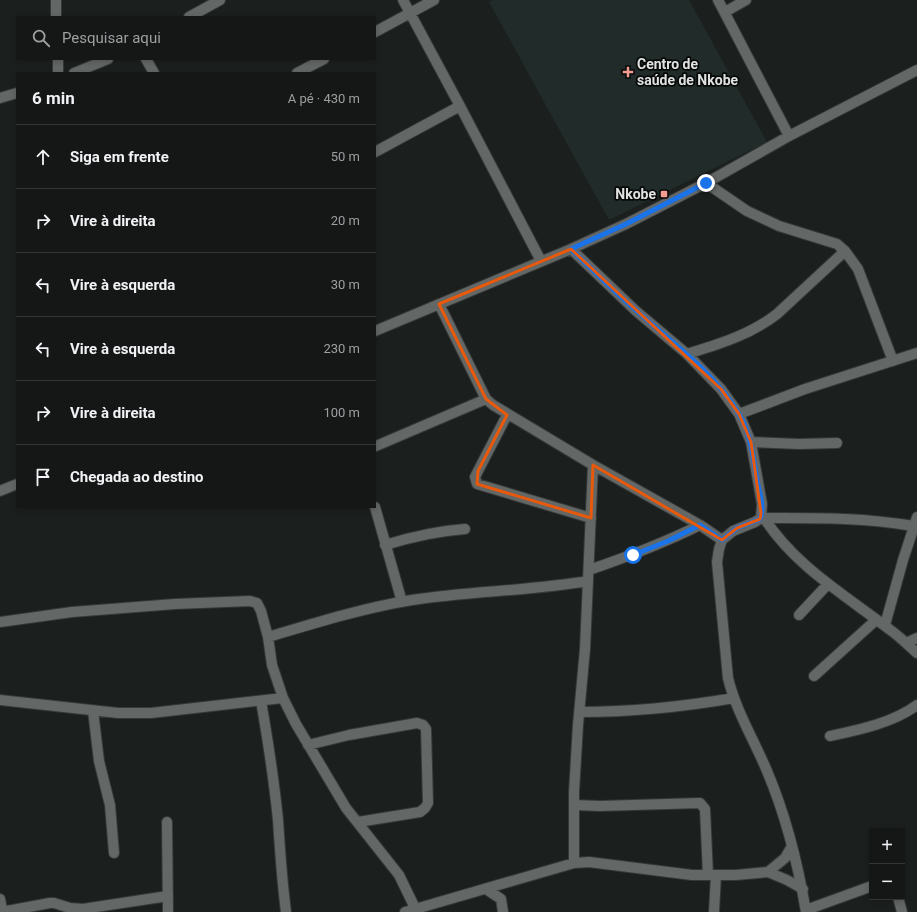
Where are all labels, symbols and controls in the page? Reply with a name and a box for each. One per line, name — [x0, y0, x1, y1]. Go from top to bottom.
search box — [16, 16, 376, 60]
icon: search — [30, 27, 52, 49]
text: Pesquisar aqui — [62, 29, 161, 47]
place label: Centro de saúde de Nkobe — [637, 56, 739, 88]
marker: Centro de saúde de Nkobe — [622, 66, 634, 78]
text: 6 min — [32, 88, 75, 108]
text: A pé · 430 m — [288, 91, 360, 106]
icon: ahead — [32, 146, 54, 168]
text: Siga em frente — [70, 148, 169, 166]
text: 50 m — [331, 149, 360, 164]
route end — [697, 174, 715, 192]
place label: Nkobe — [615, 186, 656, 202]
marker: Nkobe — [659, 189, 669, 199]
icon: right — [32, 210, 54, 232]
text: Vire à direita — [70, 212, 156, 230]
text: 20 m — [331, 213, 360, 228]
icon: left — [32, 274, 54, 296]
text: Vire à esquerda — [70, 276, 175, 294]
text: 30 m — [331, 277, 360, 292]
icon: left — [32, 338, 54, 360]
text: Vire à esquerda — [70, 340, 175, 358]
text: 230 m — [323, 341, 360, 356]
icon: right — [32, 402, 54, 424]
text: Vire à direita — [70, 404, 156, 422]
text: 100 m — [323, 405, 360, 420]
icon: arrive — [32, 466, 54, 488]
text: Chegada ao destino — [70, 468, 204, 486]
route start — [624, 546, 642, 564]
map controls — [869, 828, 905, 900]
button: + — [869, 828, 905, 864]
button: − — [869, 864, 905, 900]

